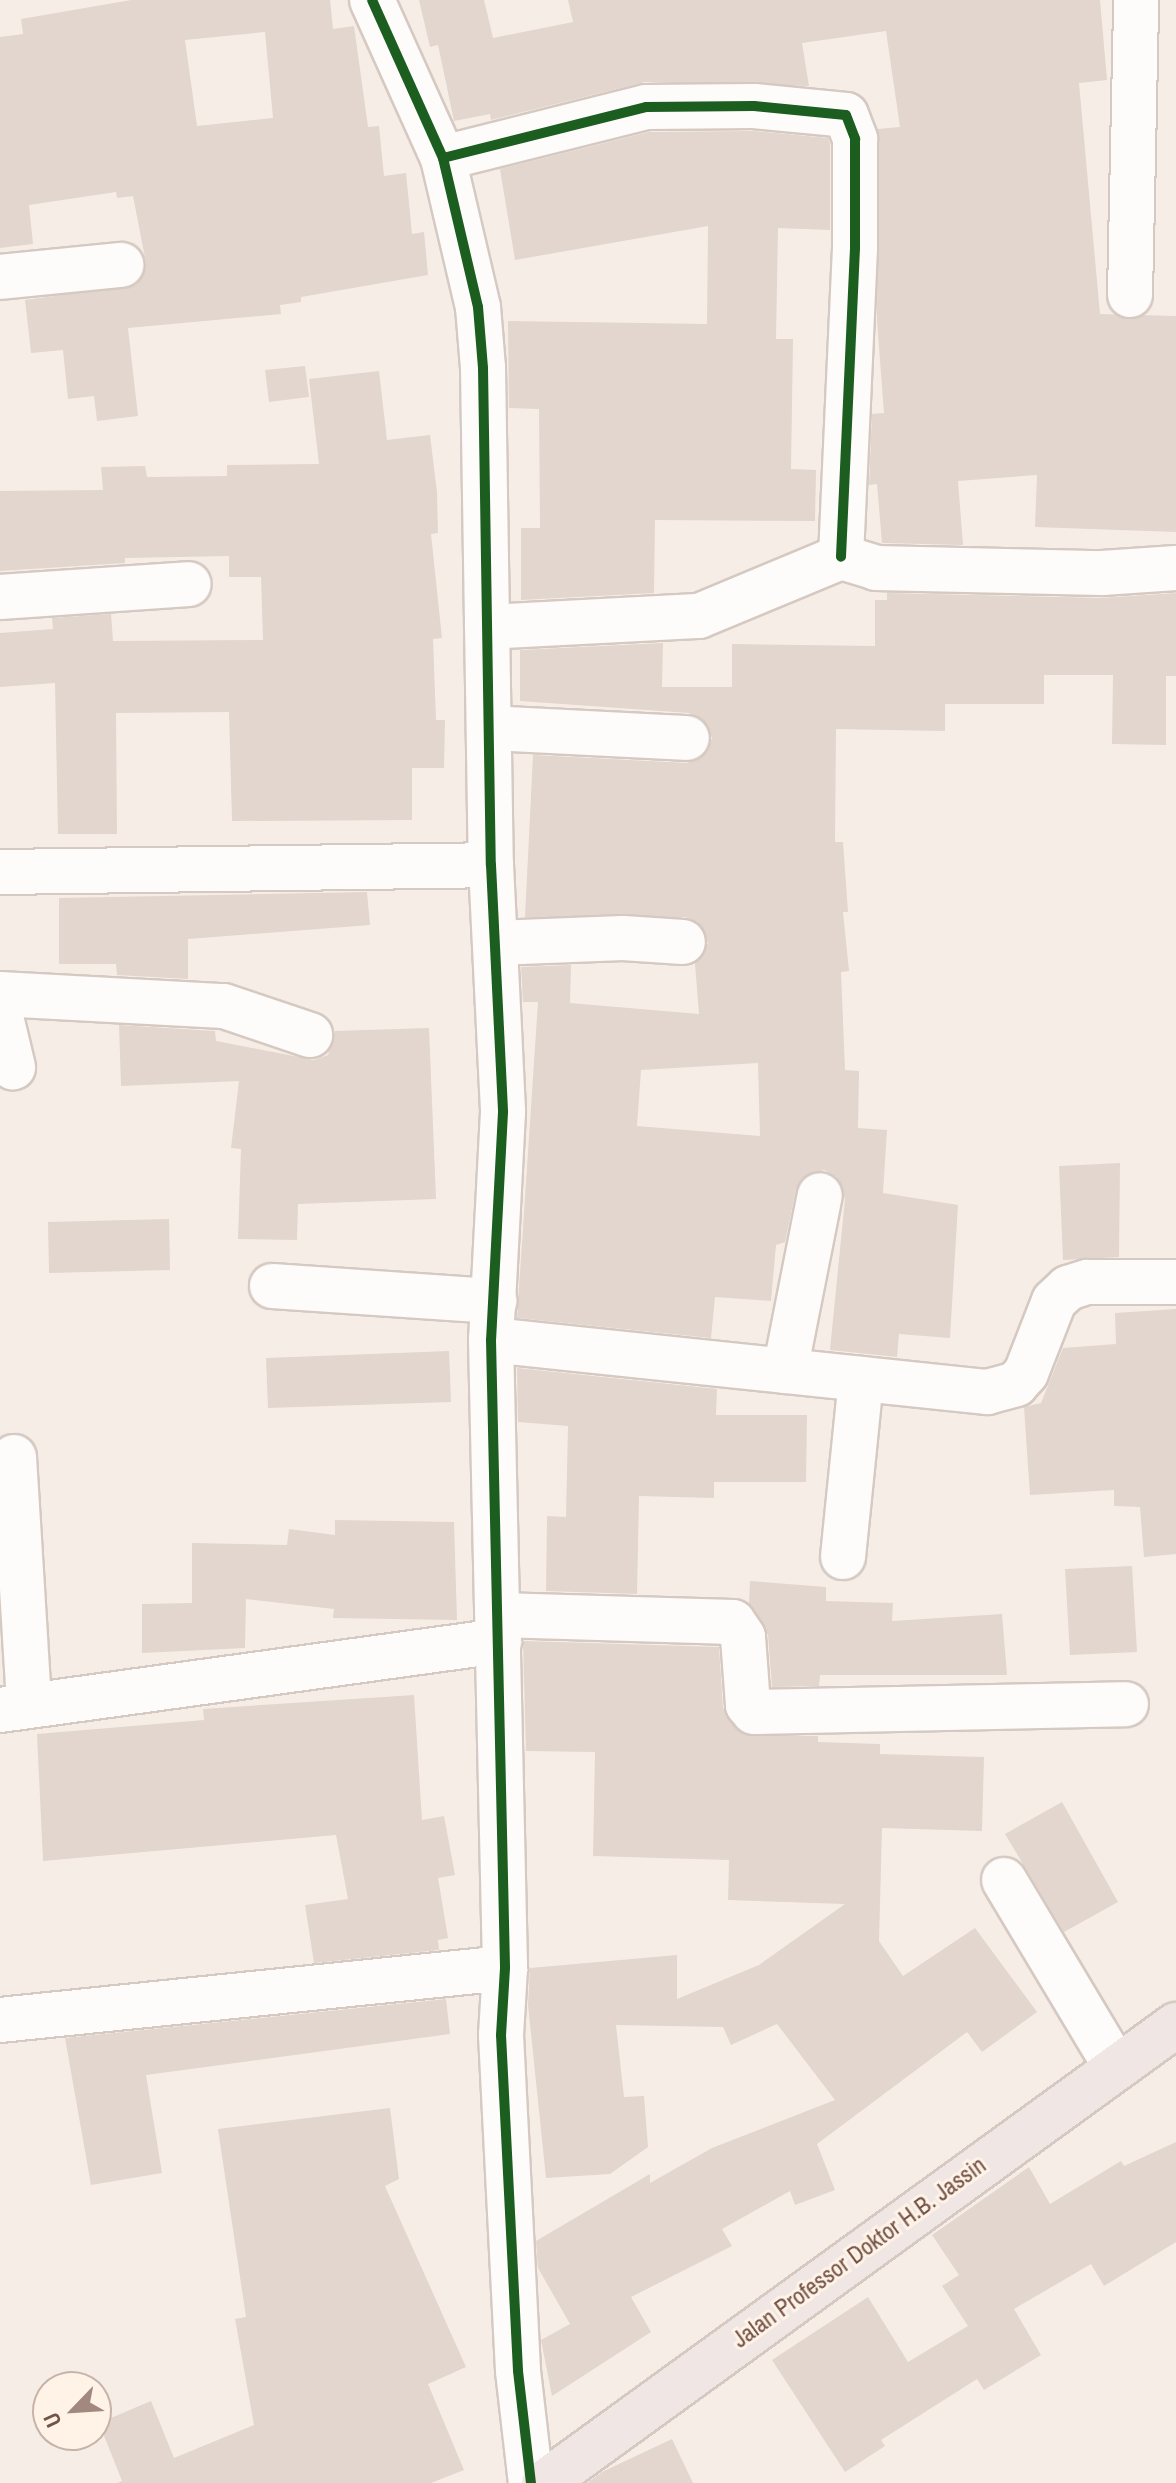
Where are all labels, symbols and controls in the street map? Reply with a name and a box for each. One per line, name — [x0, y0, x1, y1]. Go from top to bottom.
street label: Jalan Professor Doktor H.B. Jassin — [727, 2150, 991, 2354]
north arrow — [32, 2371, 112, 2451]
text: U — [36, 2408, 68, 2433]

